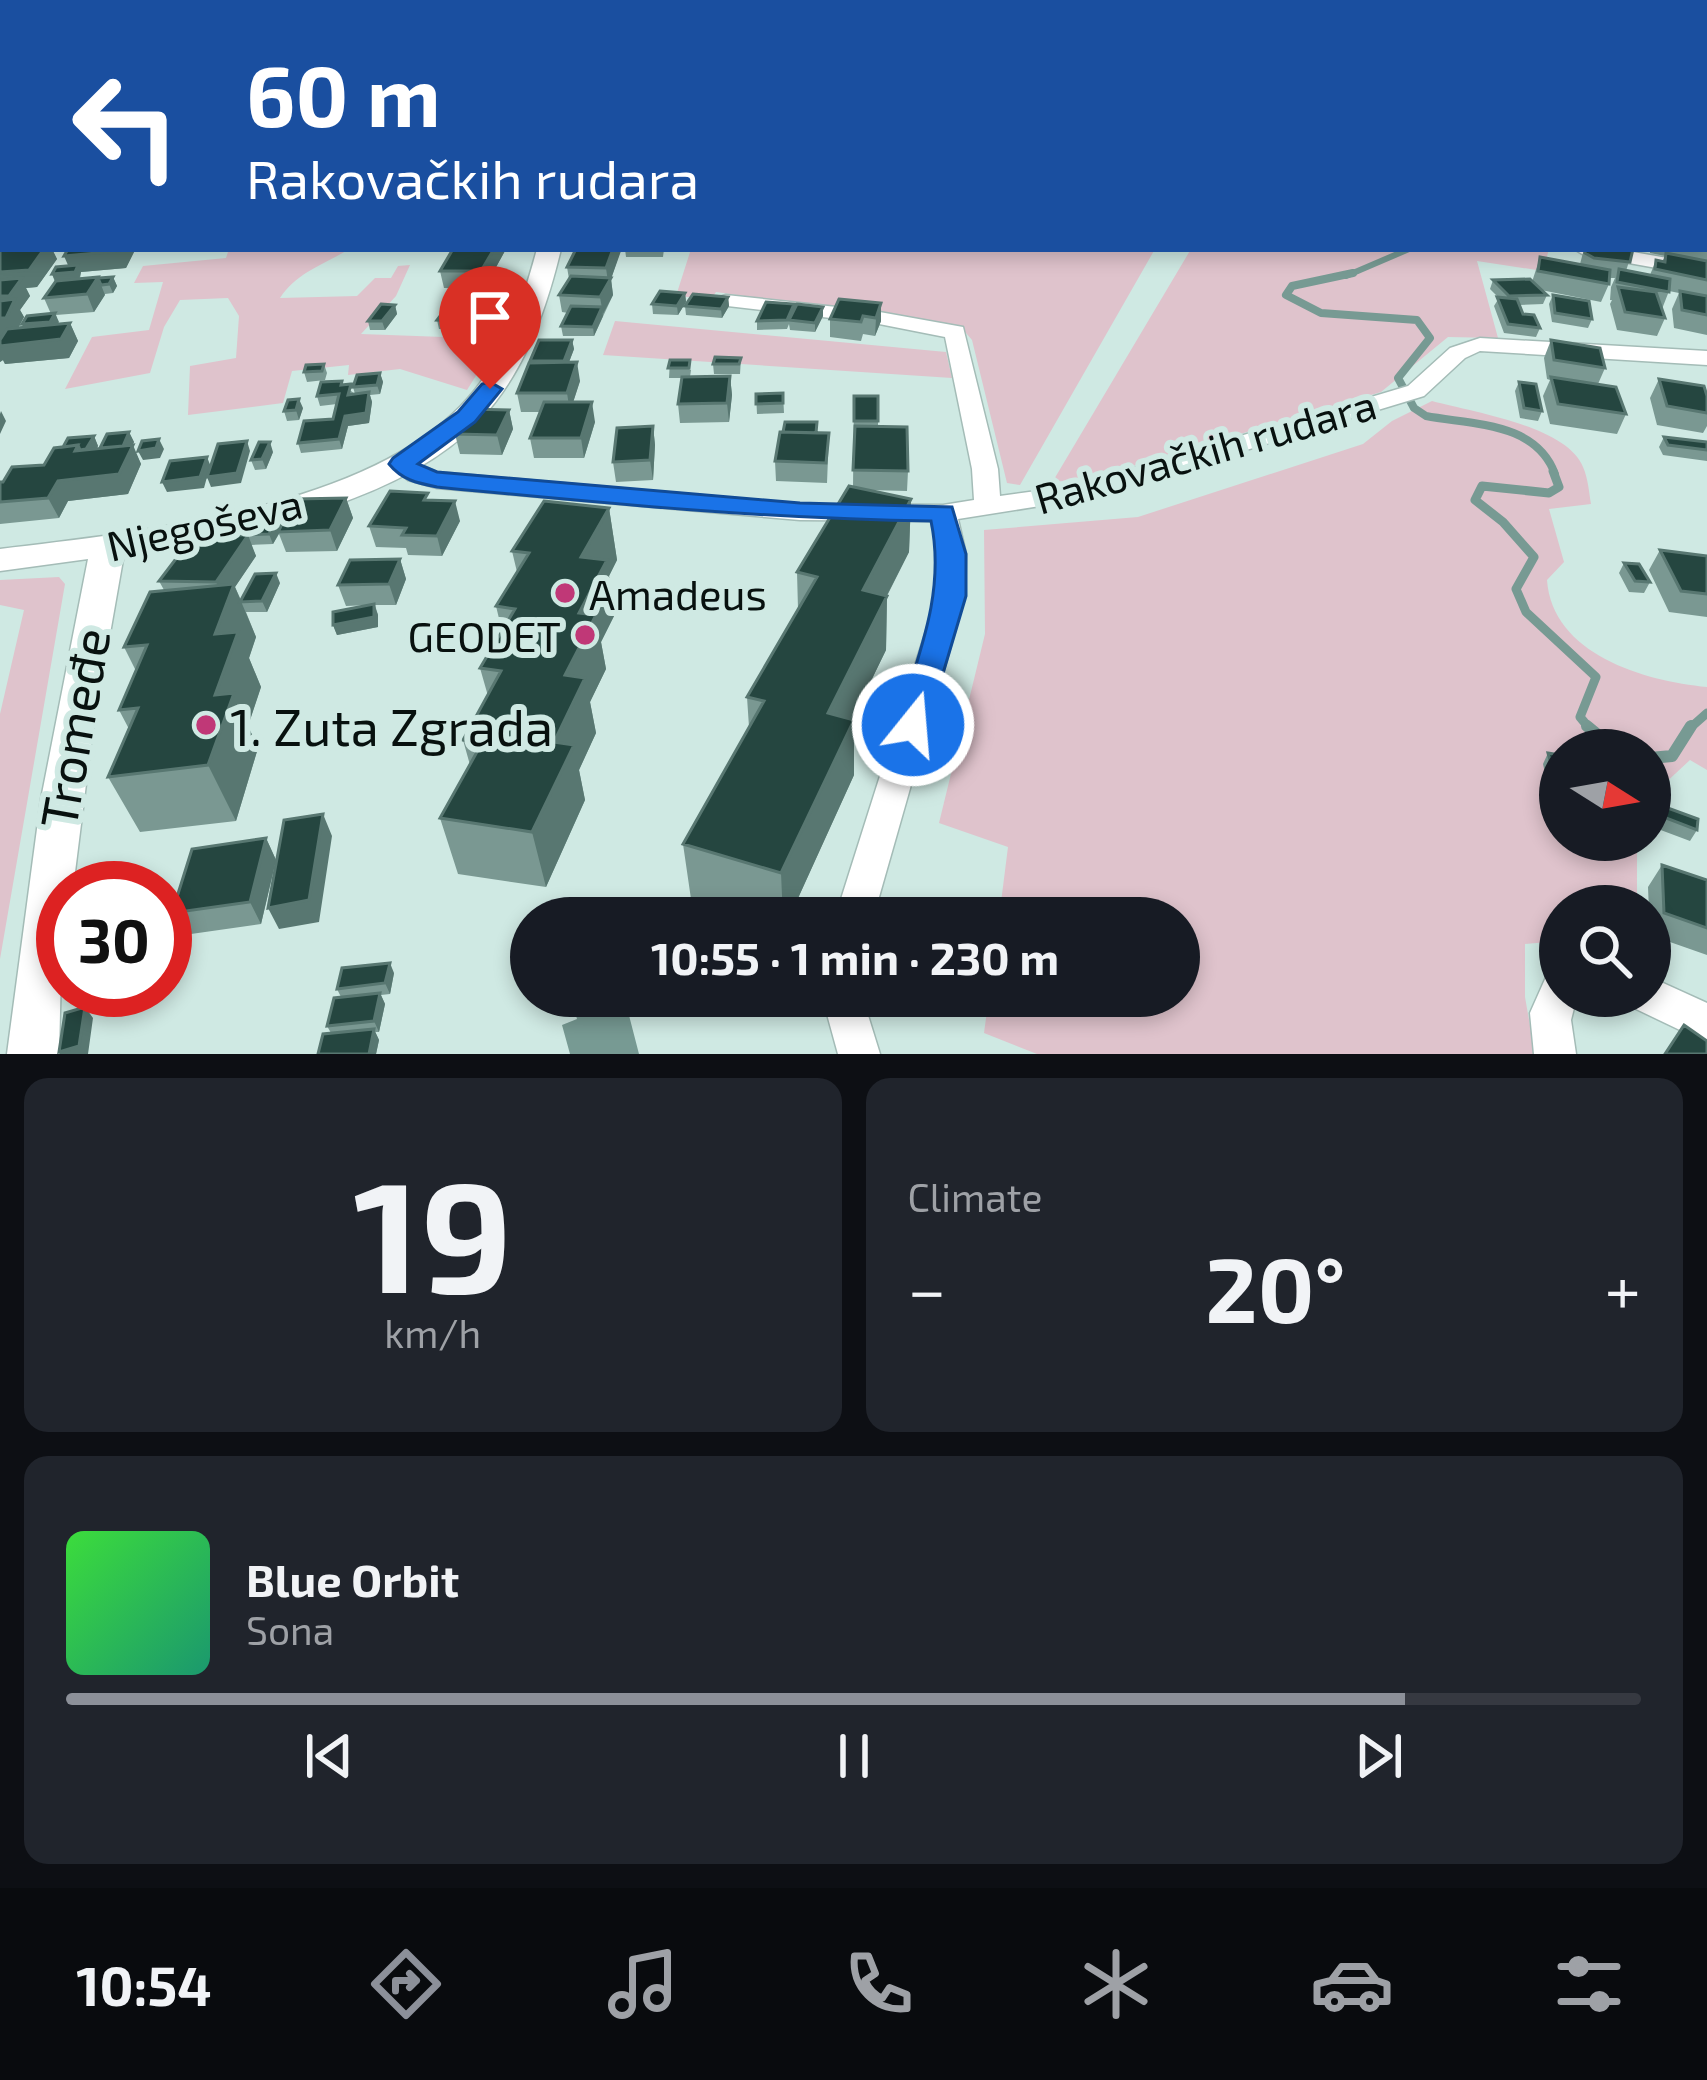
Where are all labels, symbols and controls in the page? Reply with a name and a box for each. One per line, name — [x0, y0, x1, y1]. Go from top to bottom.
text: 60 m — [246, 43, 441, 144]
icon: left — [48, 48, 204, 204]
text: Rakovačkih rudara — [246, 145, 699, 210]
pin — [439, 266, 541, 389]
icon: arrive — [457, 284, 523, 350]
street label: Rakovačkih rudara — [1029, 377, 1381, 523]
street label: Njegoševa — [102, 476, 307, 571]
place label: Amadeus — [589, 568, 767, 618]
marker: Amadeus — [552, 580, 578, 606]
place label: GEODET — [407, 610, 561, 660]
marker: GEODET — [572, 622, 598, 648]
street label: Tromeđe — [25, 623, 121, 833]
position arrow — [850, 662, 976, 788]
place label: 1. Zuta Zgrada — [230, 695, 553, 756]
marker: 1. Zuta Zgrada — [193, 712, 219, 738]
north arrow — [1539, 729, 1671, 861]
map controls — [1539, 729, 1671, 1017]
speed limit sign: 30 — [36, 861, 192, 1017]
button: search — [1539, 885, 1671, 1017]
text: 10:55 · 1 min · 230 m — [651, 930, 1059, 984]
text: 19 — [353, 1137, 512, 1324]
text: Climate — [908, 1173, 1042, 1220]
text: 20° — [1205, 1233, 1345, 1341]
text: − — [908, 1248, 946, 1327]
text: + — [1605, 1248, 1641, 1327]
text: km/h — [384, 1309, 481, 1356]
text: Blue Orbit — [246, 1552, 459, 1606]
text: Sona — [246, 1606, 334, 1653]
icon: previous — [296, 1723, 362, 1789]
icon: pause — [821, 1723, 887, 1789]
icon: next — [1346, 1723, 1412, 1789]
icon: directions — [364, 1942, 448, 2026]
icon: music — [601, 1942, 685, 2026]
icon: phone — [837, 1942, 921, 2026]
icon: climate — [1074, 1942, 1158, 2026]
icon: car — [1310, 1942, 1394, 2026]
icon: filters — [1547, 1942, 1631, 2026]
text: 10:54 — [76, 1952, 212, 2017]

